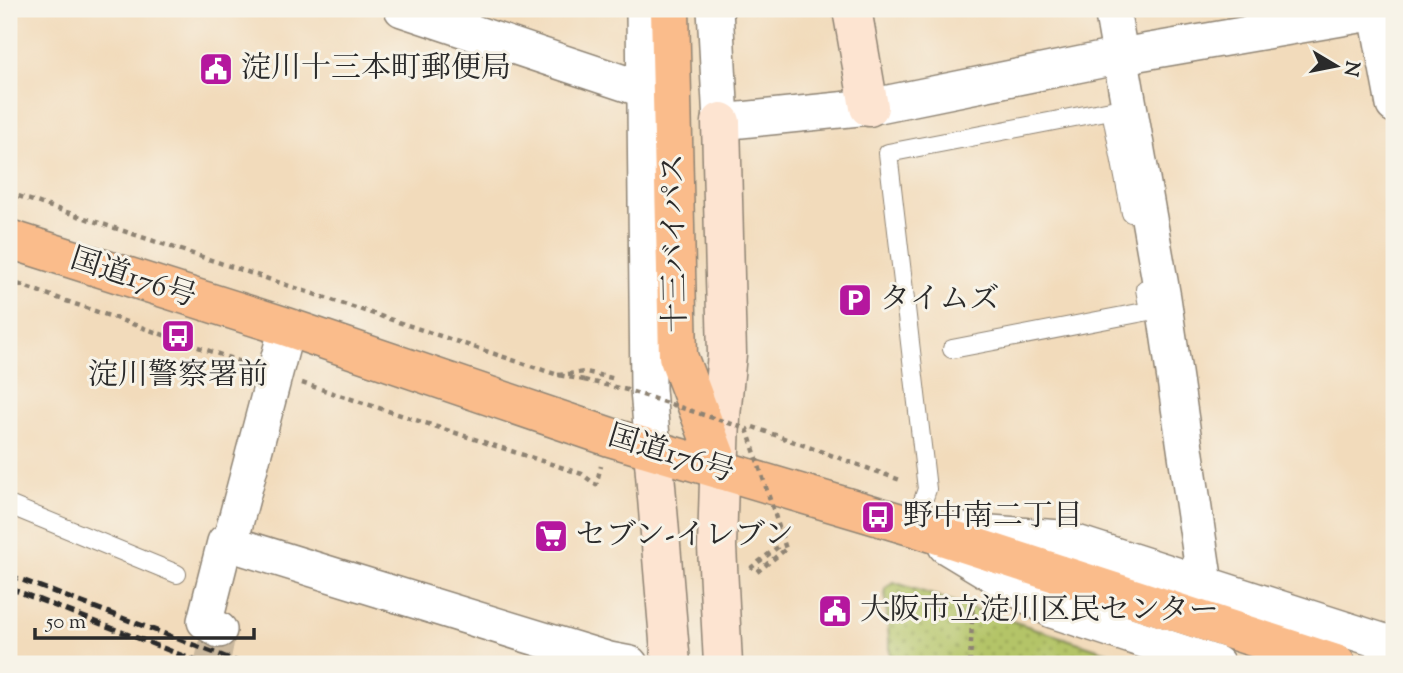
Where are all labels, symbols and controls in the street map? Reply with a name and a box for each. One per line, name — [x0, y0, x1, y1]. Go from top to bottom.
north arrow — [1302, 32, 1372, 102]
place label: 淀川十三本町郵便局 — [241, 48, 511, 91]
public building icon: 淀川十三本町郵便局 — [197, 50, 235, 88]
text: N — [1336, 59, 1365, 78]
street label: 十三バイパス — [653, 153, 699, 333]
street label: 国道176号 — [64, 238, 202, 320]
place label: タイムズ — [880, 279, 999, 322]
parking icon: タイムズ — [836, 281, 874, 319]
bus stop icon: 淀川警察署前 — [159, 317, 197, 355]
place label: 淀川警察署前 — [88, 355, 268, 398]
street label: 国道176号 — [602, 415, 740, 495]
place label: 野中南二丁目 — [903, 496, 1083, 539]
bus stop icon: 野中南二丁目 — [859, 498, 897, 536]
place label: セブン-イレブン — [576, 515, 794, 558]
supermarket icon: セブン-イレブン — [532, 517, 570, 555]
place label: 大阪市立淀川区民センター — [860, 590, 1219, 633]
public building icon: 大阪市立淀川区民センター — [816, 592, 854, 630]
scale bar — [35, 596, 254, 640]
text: 50 m — [45, 608, 86, 638]

